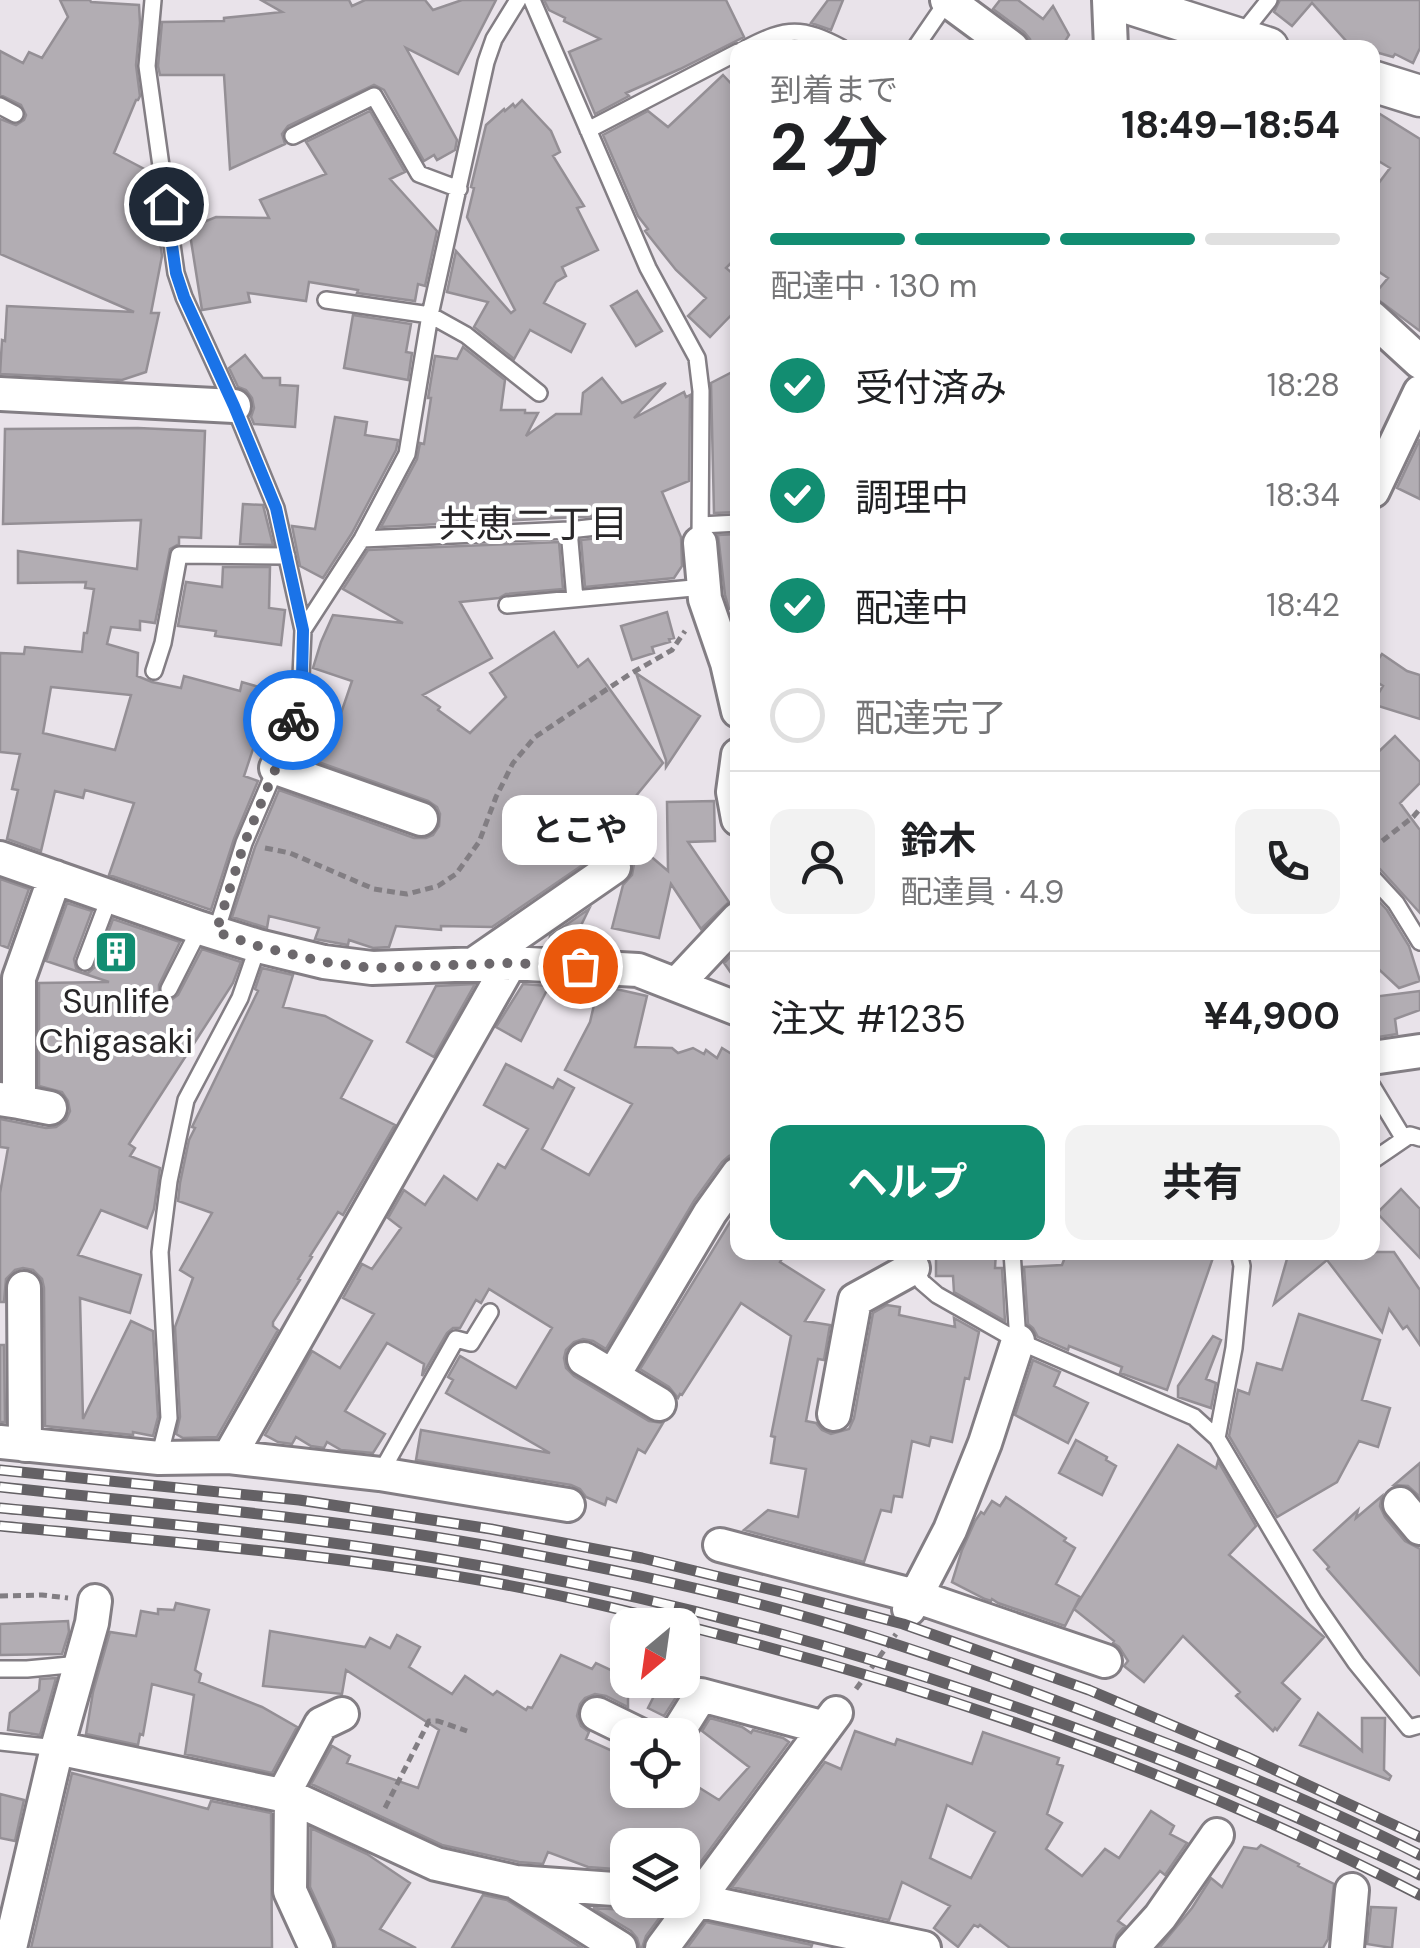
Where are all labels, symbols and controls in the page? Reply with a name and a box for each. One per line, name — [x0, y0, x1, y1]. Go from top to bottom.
text: 到着まで — [770, 69, 898, 111]
text: 18:49–18:54 — [1121, 100, 1340, 150]
text: 2 分 — [770, 106, 888, 190]
pin — [124, 162, 209, 247]
icon: home — [139, 177, 194, 232]
text: 配達中 · 130 m — [770, 265, 977, 307]
icon: check — [770, 358, 825, 413]
text: 受付済み — [855, 363, 1007, 413]
text: 18:28 — [1267, 364, 1340, 406]
icon: check — [770, 468, 825, 523]
text: 調理中 — [855, 473, 969, 523]
text: 18:34 — [1266, 474, 1340, 516]
district label: 共恵二丁目 — [438, 499, 628, 549]
icon: check — [770, 578, 825, 633]
text: 配達中 — [855, 583, 969, 633]
text: 18:42 — [1266, 584, 1340, 626]
courier — [243, 670, 343, 770]
icon: bike — [266, 693, 321, 748]
text: 配達完了 — [855, 693, 1007, 743]
callout: とこや — [502, 796, 658, 866]
text: とこや — [531, 809, 628, 851]
button: person — [770, 809, 875, 914]
button: phone — [1235, 809, 1340, 914]
text: 鈴木 — [900, 816, 976, 866]
text: 配達員 · 4.9 — [900, 871, 1064, 913]
pin — [538, 924, 623, 1009]
building icon: Sunlife Chigasaki — [93, 929, 139, 975]
icon: bag — [553, 939, 608, 994]
place label: Sunlife Chigasaki — [39, 978, 193, 1064]
text: ¥4,900 — [1204, 991, 1340, 1041]
text: 注文 #1235 — [770, 994, 966, 1044]
button: ヘルプ — [770, 1125, 1045, 1240]
button: 共有 — [1065, 1125, 1340, 1240]
north arrow — [610, 1608, 700, 1698]
map controls — [610, 1608, 700, 1918]
button: locate — [610, 1718, 700, 1808]
button: layers — [610, 1828, 700, 1918]

